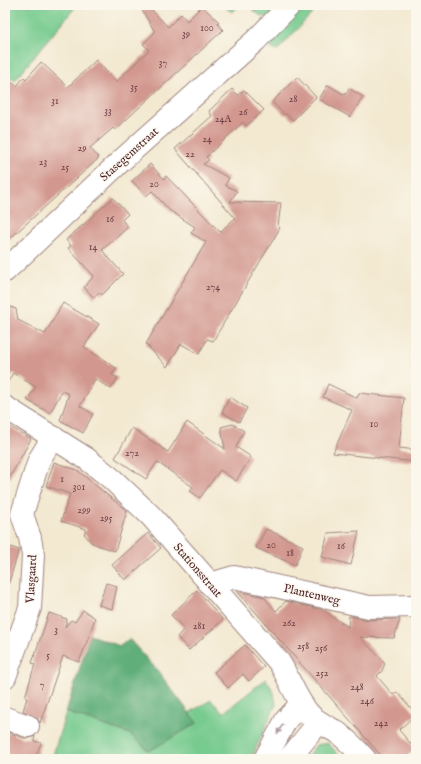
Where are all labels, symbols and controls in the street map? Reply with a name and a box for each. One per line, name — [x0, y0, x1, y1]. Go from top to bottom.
house number: 100 — [200, 22, 214, 35]
house number: 39 — [182, 28, 190, 41]
house number: 37 — [159, 57, 168, 70]
house number: 35 — [130, 81, 138, 94]
house number: 28 — [289, 93, 297, 106]
house number: 31 — [51, 95, 59, 108]
house number: 33 — [104, 105, 112, 118]
house number: 26 — [239, 106, 248, 119]
house number: 24A — [215, 113, 231, 126]
street label: Stasegemstraat — [97, 124, 162, 185]
house number: 24 — [202, 133, 212, 146]
house number: 29 — [77, 142, 87, 155]
house number: 22 — [185, 148, 195, 161]
house number: 23 — [39, 156, 47, 169]
house number: 25 — [61, 161, 70, 174]
house number: 20 — [149, 178, 159, 191]
house number: 16 — [106, 213, 115, 226]
house number: 14 — [89, 241, 97, 254]
house number: 274 — [206, 281, 220, 294]
house number: 10 — [370, 418, 378, 431]
house number: 272 — [125, 447, 139, 460]
house number: 1 — [60, 473, 64, 486]
house number: 301 — [73, 481, 85, 494]
house number: 299 — [77, 504, 91, 517]
house number: 295 — [100, 512, 113, 525]
house number: 20 — [266, 539, 276, 552]
street label: Stationsstraat — [170, 540, 225, 601]
house number: 16 — [337, 540, 346, 553]
house number: 18 — [286, 547, 294, 560]
street label: Vlasgaard — [23, 554, 40, 605]
street label: Plantenweg — [282, 581, 342, 608]
house number: 262 — [282, 617, 296, 630]
house number: 281 — [193, 620, 205, 633]
house number: 3 — [54, 624, 58, 637]
house number: 258 — [297, 640, 309, 653]
house number: 256 — [315, 642, 328, 655]
house number: 5 — [46, 649, 50, 662]
house number: 252 — [316, 667, 329, 680]
house number: 7 — [40, 679, 45, 692]
house number: 248 — [350, 681, 364, 694]
house number: 246 — [360, 695, 375, 708]
house number: 242 — [374, 717, 388, 730]
one-way arrow — [277, 724, 284, 735]

